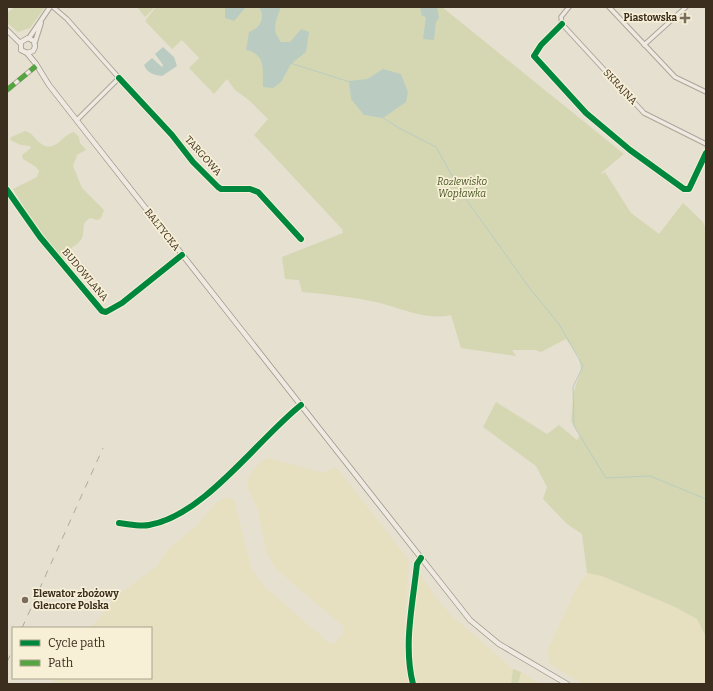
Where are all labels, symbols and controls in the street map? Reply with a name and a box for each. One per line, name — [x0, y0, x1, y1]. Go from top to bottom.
place label: Piastowska — [623, 12, 677, 24]
marker: Piastowska — [680, 13, 690, 23]
street label: SKRAJNA — [601, 67, 640, 108]
street label: TARGOWA — [182, 134, 224, 179]
park label: Rozlewisko Wopławka — [437, 176, 487, 200]
street label: BAŁTYCKA — [142, 207, 183, 254]
street label: BUDOWLANA — [60, 246, 111, 304]
place label: Elewator zbożowy Glencore Polska — [33, 588, 119, 612]
marker: Elewator zbożowy Glencore Polska — [20, 595, 30, 605]
legend — [12, 627, 152, 679]
text: Cycle path — [48, 636, 106, 650]
text: Path — [48, 656, 74, 670]

